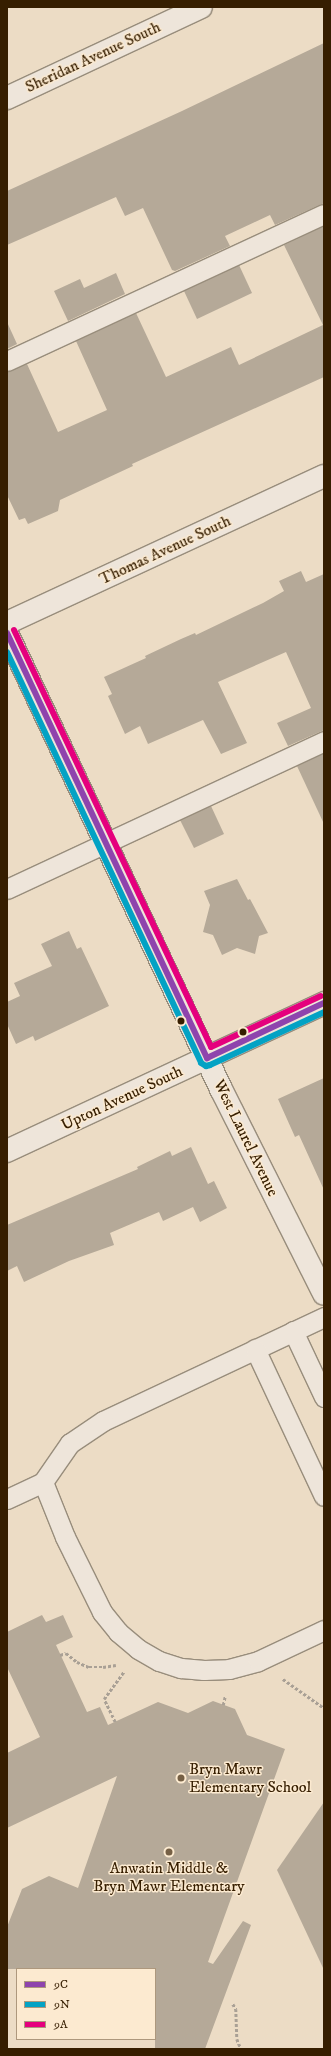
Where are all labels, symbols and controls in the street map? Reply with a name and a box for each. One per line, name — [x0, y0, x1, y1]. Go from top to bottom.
street label: Sheridan Avenue South — [22, 17, 164, 97]
street label: Thomas Avenue South — [96, 511, 234, 589]
unlabelled marker — [176, 1016, 186, 1026]
unlabelled marker — [238, 1027, 248, 1037]
street label: Upton Avenue South — [58, 1061, 186, 1135]
street label: West Laurel Avenue — [209, 1077, 283, 1199]
place label: Bryn Mawr Elementary School — [189, 1759, 311, 1797]
marker: Bryn Mawr Elementary School — [176, 1773, 186, 1783]
marker: Anwatin Middle & Bryn Mawr Elementary — [164, 1847, 174, 1857]
place label: Anwatin Middle & Bryn Mawr Elementary — [93, 1858, 245, 1896]
legend — [16, 1968, 156, 2040]
text: 9C — [54, 1977, 68, 1992]
text: 9N — [54, 1997, 70, 2012]
text: 9A — [54, 2017, 68, 2032]

